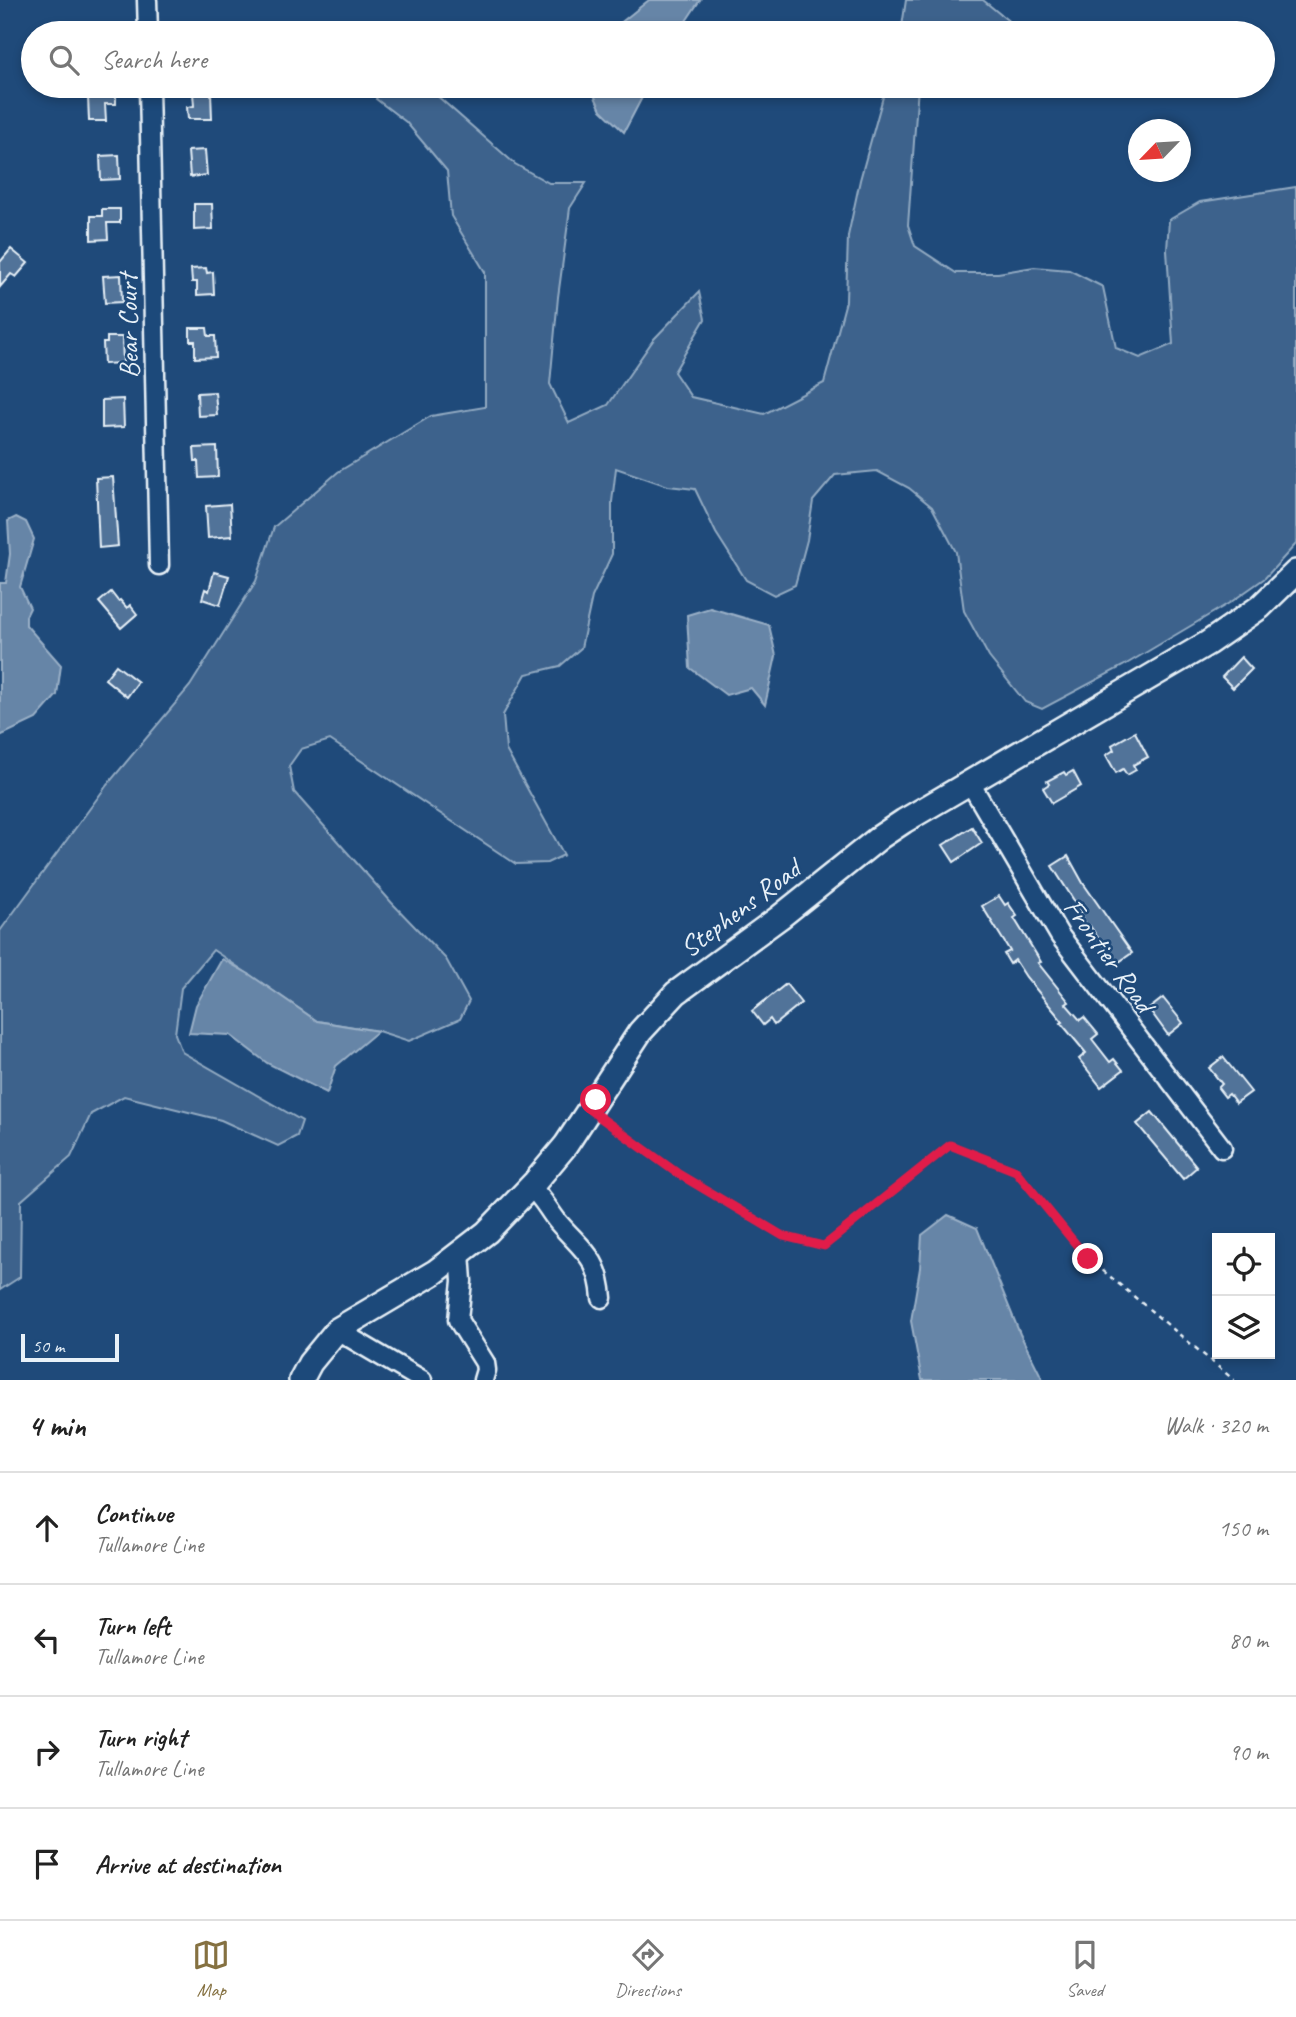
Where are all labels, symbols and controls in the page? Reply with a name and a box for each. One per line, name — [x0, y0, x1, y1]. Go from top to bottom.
search box — [21, 21, 1275, 98]
icon: search — [45, 41, 83, 79]
text: Search here — [101, 43, 207, 76]
north arrow — [1128, 119, 1191, 182]
street label: Bear Court — [110, 270, 146, 379]
street label: Stephens Road — [673, 849, 810, 965]
street label: Frontier Road — [1056, 891, 1164, 1022]
route start — [580, 1084, 611, 1115]
map controls — [1212, 1233, 1275, 1359]
button: locate — [1212, 1233, 1275, 1296]
route end — [1072, 1243, 1103, 1274]
button: layers — [1212, 1296, 1275, 1359]
scale bar — [21, 1331, 119, 1363]
text: 50 m — [32, 1334, 64, 1358]
text: 4 min — [28, 1407, 85, 1445]
text: Walk · 320 m — [1164, 1411, 1268, 1440]
text: Continue — [95, 1497, 173, 1530]
icon: ahead — [28, 1509, 66, 1547]
text: 150 m — [1219, 1514, 1268, 1543]
text: Tullamore Line — [95, 1530, 203, 1559]
text: Turn left — [95, 1609, 170, 1642]
icon: left — [28, 1621, 66, 1659]
text: 80 m — [1229, 1626, 1268, 1655]
text: Tullamore Line — [95, 1642, 203, 1671]
text: Turn right — [95, 1721, 186, 1754]
icon: right — [28, 1733, 66, 1771]
text: 90 m — [1229, 1738, 1268, 1767]
text: Tullamore Line — [95, 1754, 203, 1783]
icon: arrive — [28, 1845, 66, 1883]
text: Arrive at destination — [95, 1848, 281, 1881]
tab: Map — [192, 1936, 230, 2002]
tab: Directions — [615, 1936, 681, 2002]
tab: Saved — [1066, 1936, 1104, 2002]

